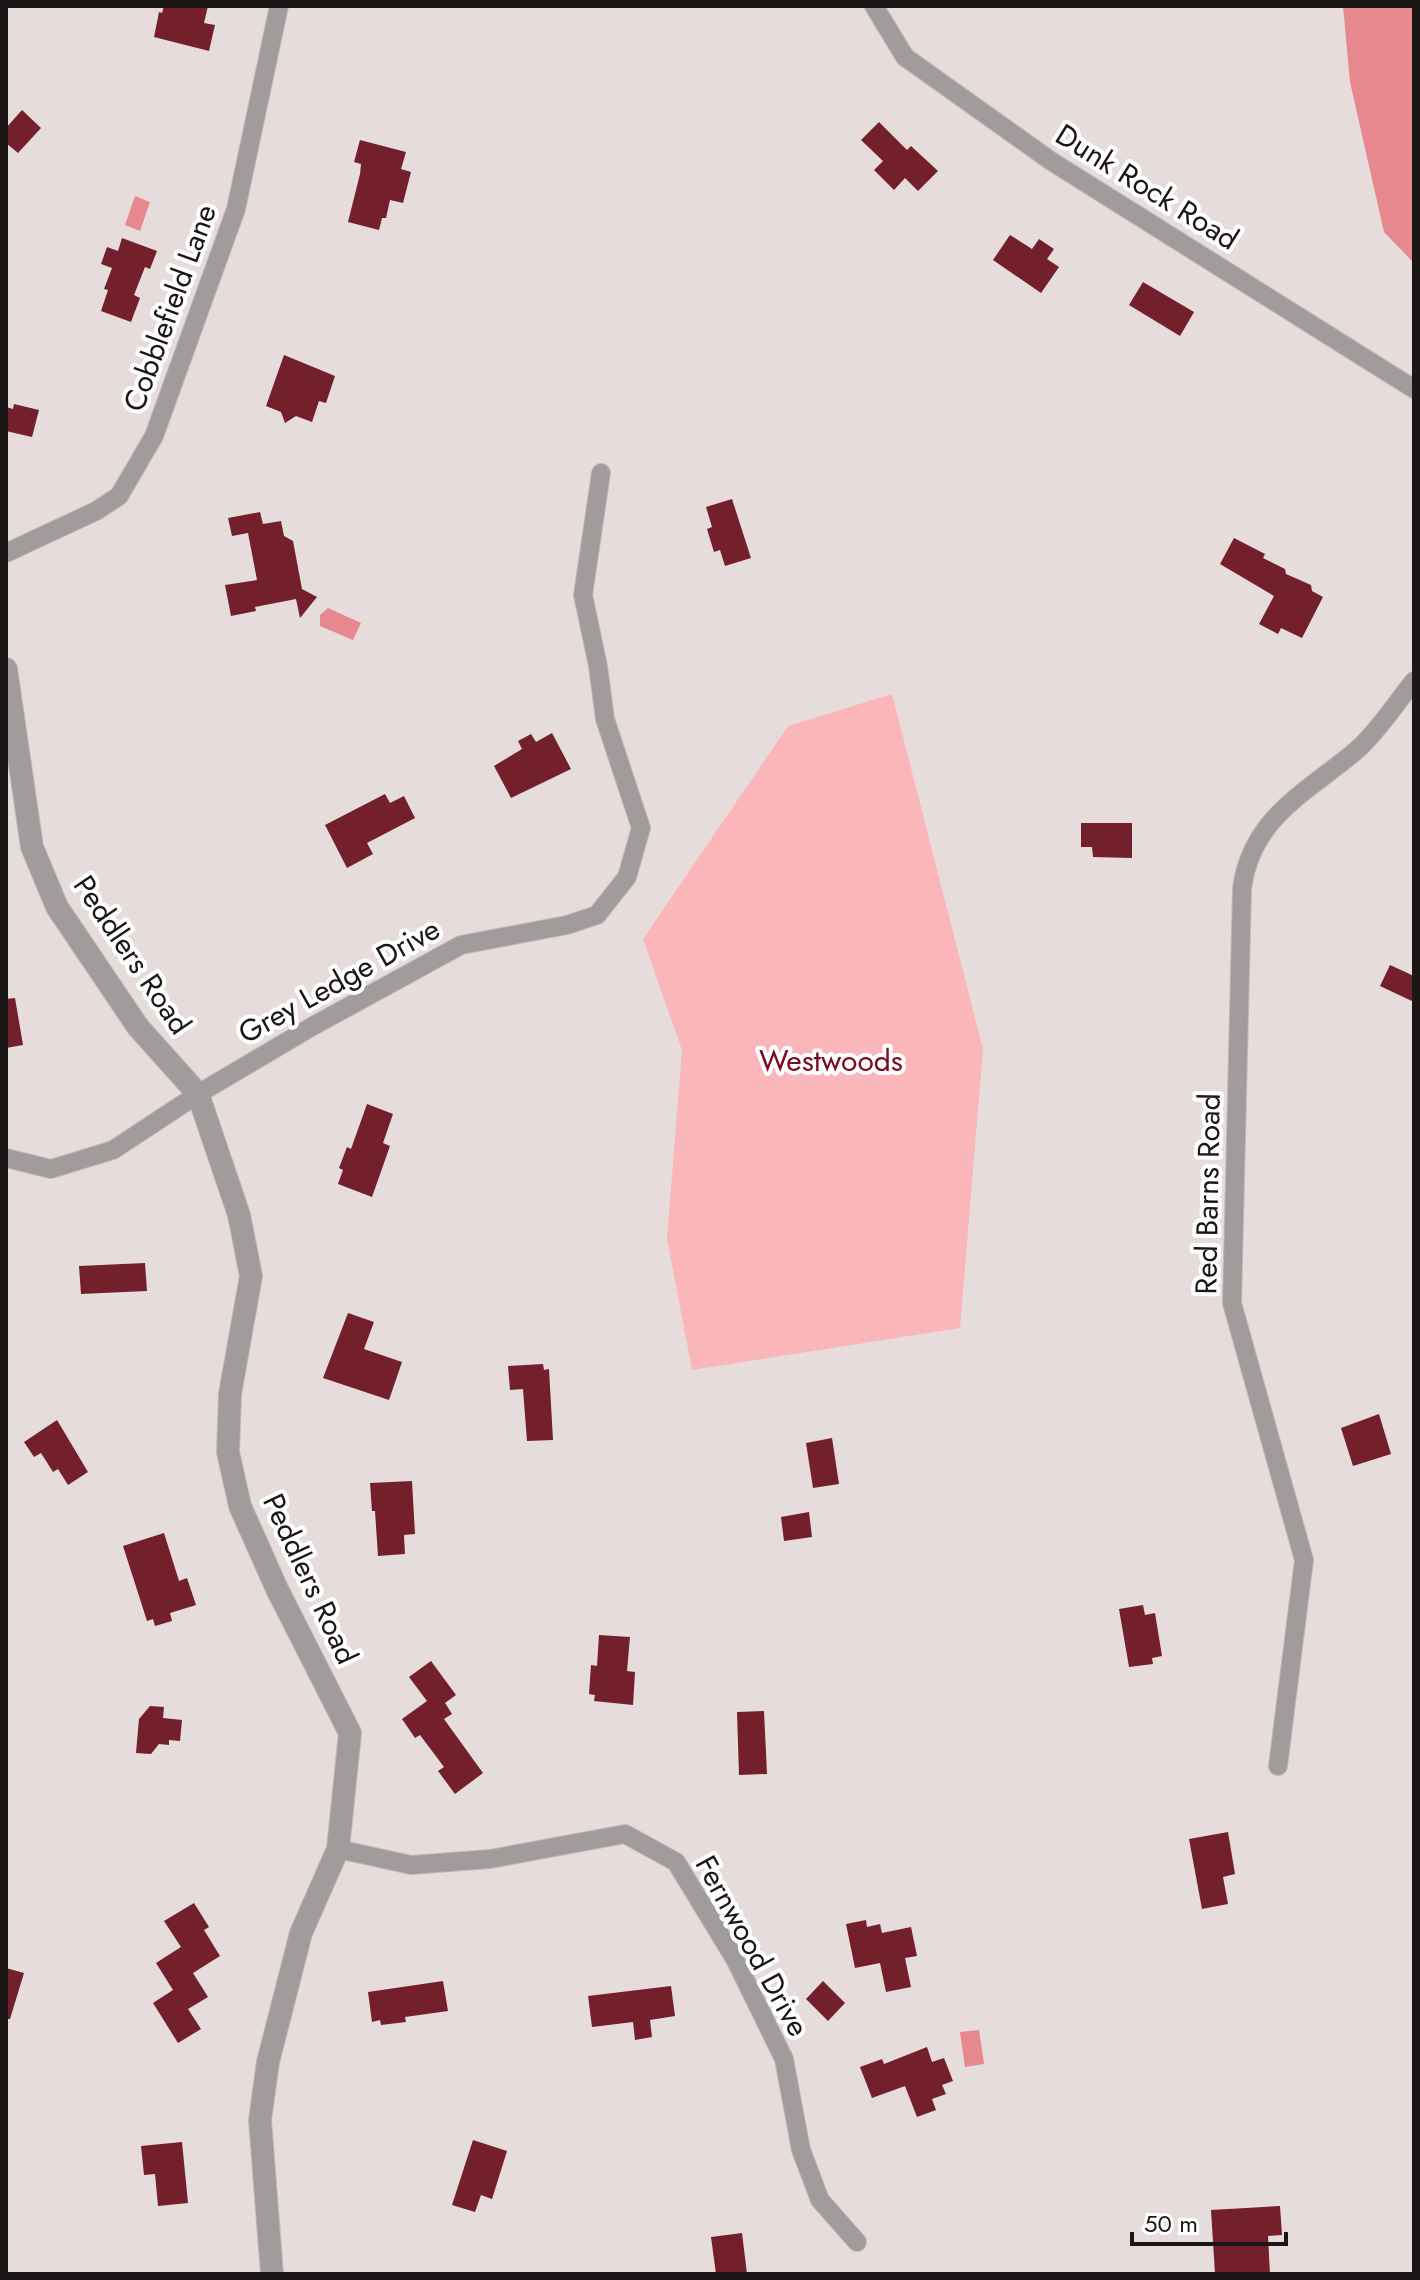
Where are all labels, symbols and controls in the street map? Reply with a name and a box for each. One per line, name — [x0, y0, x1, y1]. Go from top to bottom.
street label: Dunk Rock Road — [1047, 113, 1247, 260]
street label: Cobblefield Lane — [112, 198, 227, 417]
street label: Peddlers Road — [63, 867, 202, 1043]
street label: Grey Ledge Drive — [230, 907, 447, 1054]
park label: Westwoods — [759, 1039, 903, 1082]
street label: Red Barns Road — [1184, 1093, 1231, 1295]
street label: Peddlers Road — [252, 1486, 369, 1671]
street label: Fernwood Drive — [685, 1847, 820, 2044]
scale bar — [1132, 2196, 1286, 2246]
text: 50 m — [1144, 2206, 1198, 2241]

